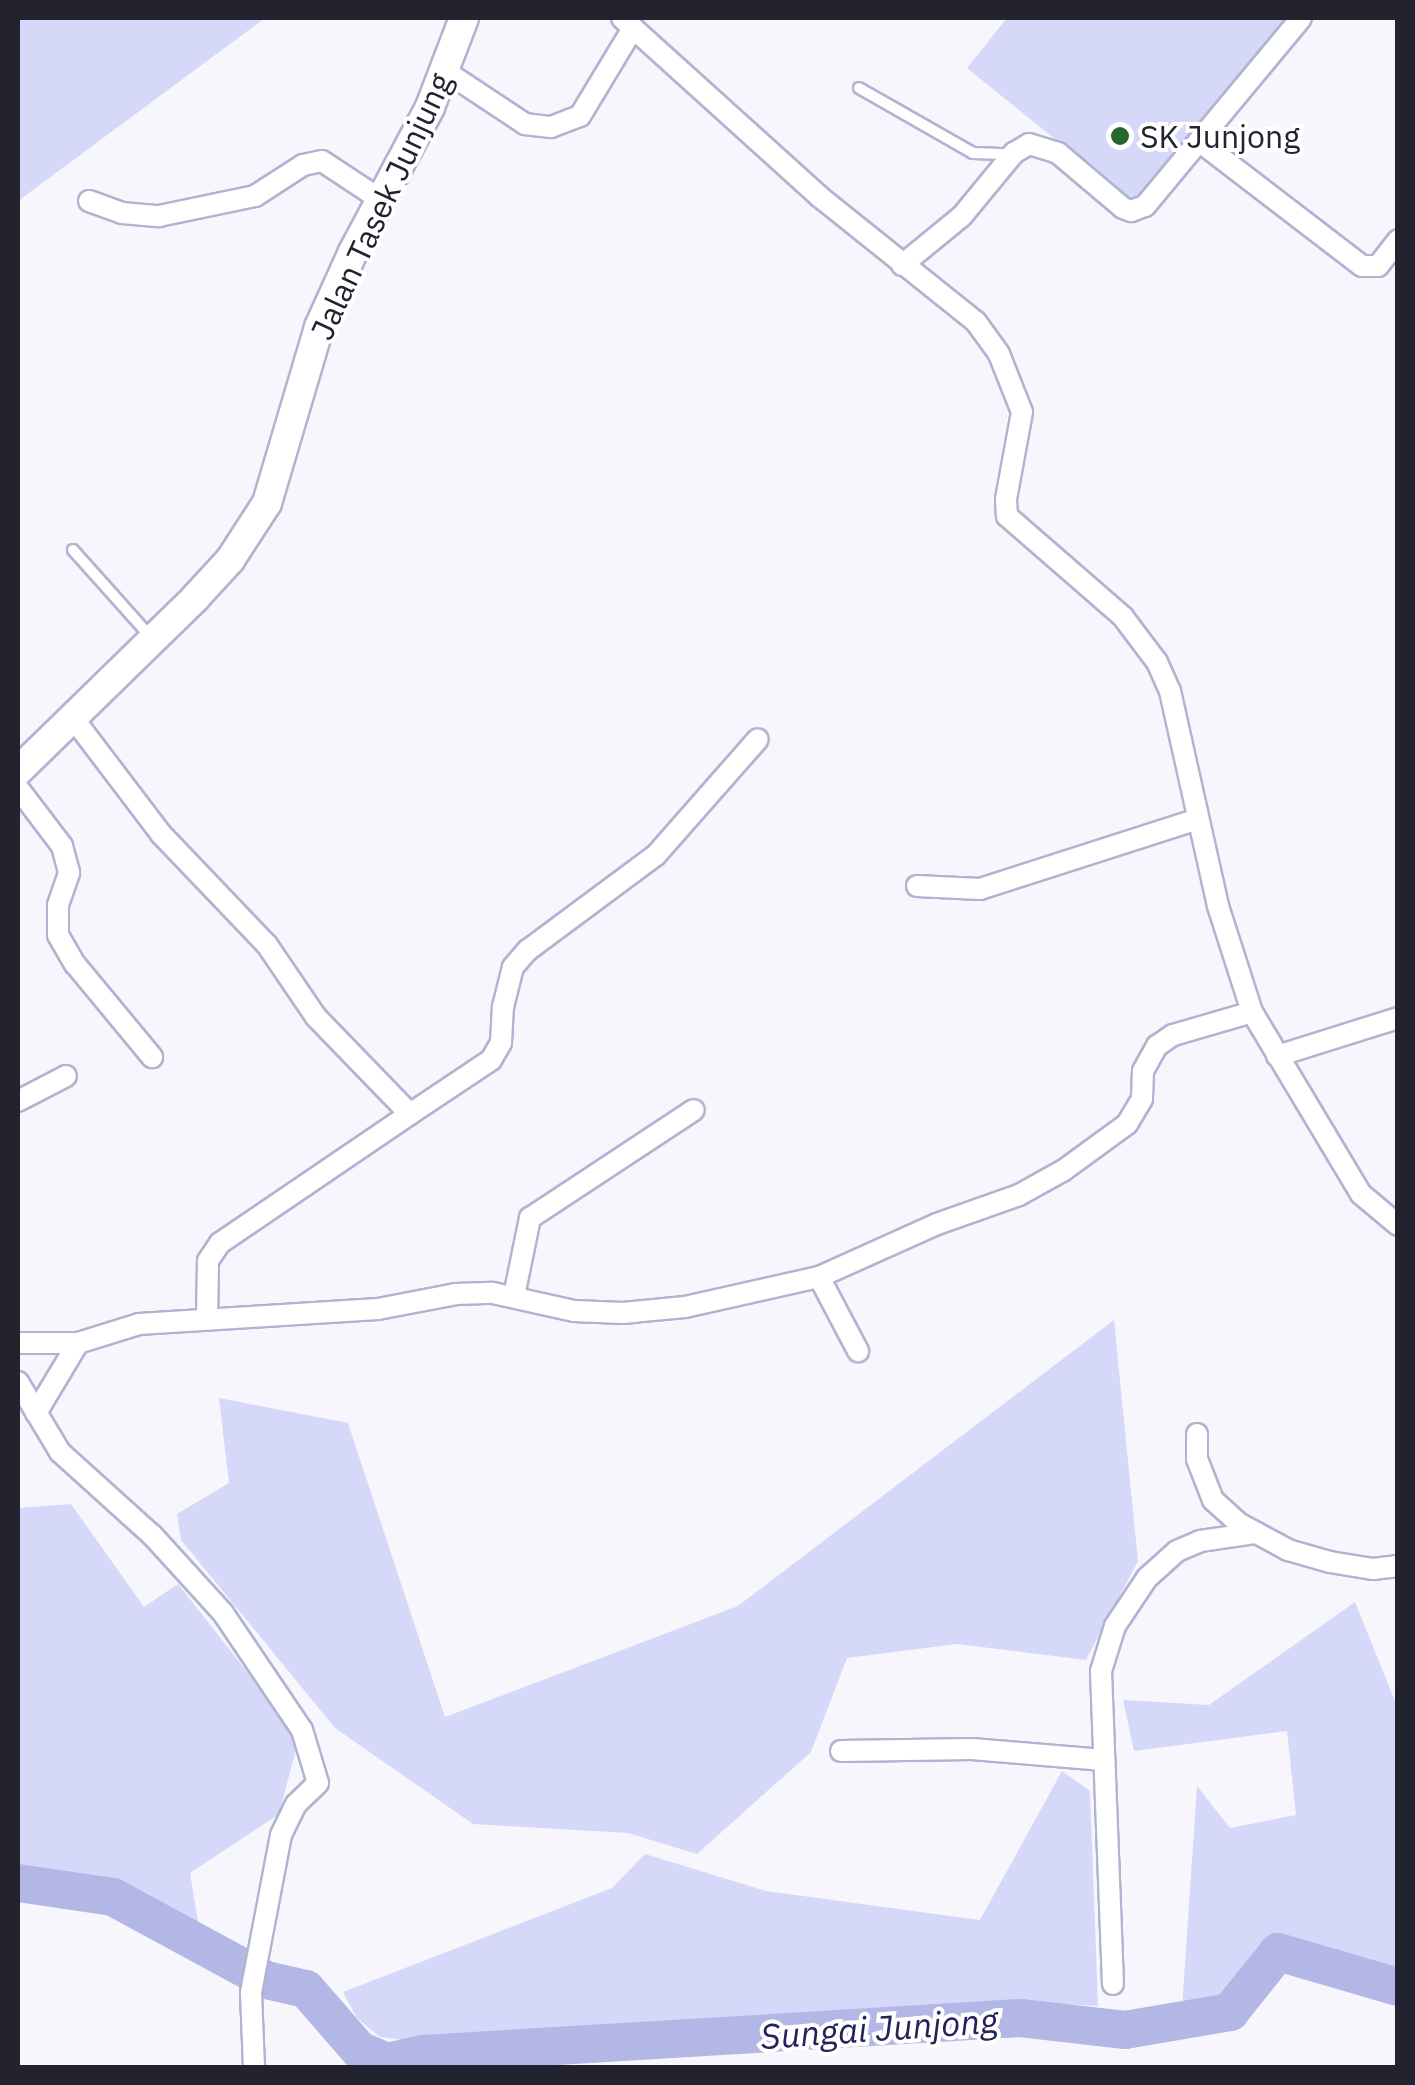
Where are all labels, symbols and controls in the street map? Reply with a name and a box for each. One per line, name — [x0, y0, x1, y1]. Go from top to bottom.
street label: Jalan Tasek Junjung — [302, 67, 460, 345]
place label: SK Junjong — [1140, 117, 1300, 155]
marker: SK Junjong — [1109, 125, 1131, 147]
water label: Sungai Junjong — [759, 1999, 999, 2057]

